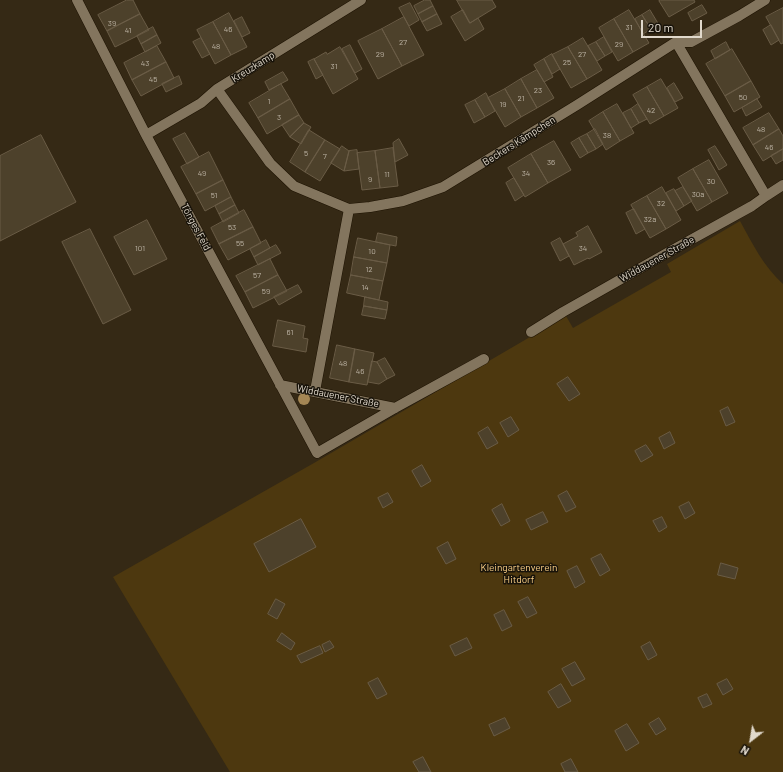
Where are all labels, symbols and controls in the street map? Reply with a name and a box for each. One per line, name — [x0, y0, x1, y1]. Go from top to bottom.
scale bar — [643, 12, 704, 38]
house number: 39 — [108, 18, 116, 28]
text: 20 m — [648, 20, 674, 34]
house number: 31 — [626, 22, 632, 32]
house number: 46 — [224, 24, 232, 34]
house number: 41 — [125, 25, 131, 35]
house number: 27 — [399, 37, 407, 47]
house number: 29 — [615, 39, 623, 49]
house number: 48 — [212, 41, 220, 51]
street label: Kreuzkamp — [229, 49, 277, 85]
house number: 29 — [376, 49, 384, 59]
house number: 27 — [578, 49, 586, 59]
house number: 25 — [563, 57, 571, 67]
house number: 43 — [141, 58, 149, 68]
house number: 31 — [331, 61, 337, 71]
house number: 45 — [149, 74, 157, 84]
house number: 23 — [534, 85, 542, 95]
house number: 50 — [739, 92, 747, 102]
house number: 21 — [518, 93, 524, 103]
house number: 1 — [268, 96, 270, 106]
house number: 19 — [500, 99, 506, 109]
house number: 42 — [647, 105, 655, 115]
house number: 3 — [277, 112, 281, 122]
street label: Beckers Kämpchen — [480, 114, 558, 168]
house number: 48 — [757, 124, 765, 134]
house number: 38 — [603, 130, 611, 140]
house number: 46 — [765, 142, 773, 152]
house number: 5 — [304, 148, 308, 158]
house number: 7 — [323, 151, 327, 161]
house number: 36 — [547, 157, 555, 167]
house number: 49 — [198, 168, 206, 178]
house number: 34 — [522, 168, 530, 178]
house number: 11 — [384, 169, 390, 179]
house number: 9 — [368, 174, 372, 184]
house number: 30 — [707, 176, 715, 186]
house number: 30a — [692, 189, 704, 199]
house number: 51 — [211, 190, 217, 200]
house number: 32 — [657, 198, 665, 208]
street label: Tönges Feld — [179, 201, 213, 253]
house number: 32a — [644, 214, 656, 224]
house number: 53 — [228, 222, 236, 232]
street label: Widdauener Straße — [618, 234, 696, 284]
house number: 55 — [236, 238, 244, 248]
house number: 101 — [135, 243, 145, 253]
house number: 34 — [579, 243, 587, 253]
house number: 10 — [368, 246, 376, 256]
house number: 12 — [365, 264, 373, 274]
house number: 57 — [253, 270, 261, 280]
house number: 14 — [361, 282, 369, 292]
house number: 59 — [262, 286, 270, 296]
house number: 61 — [287, 327, 293, 337]
house number: 48 — [339, 358, 347, 368]
house number: 46 — [356, 366, 364, 376]
street label: Widdauener Straße — [296, 382, 380, 410]
park label: Kleingartenverein Hitdorf — [481, 562, 557, 586]
north arrow — [731, 720, 771, 760]
text: N — [738, 743, 751, 758]

